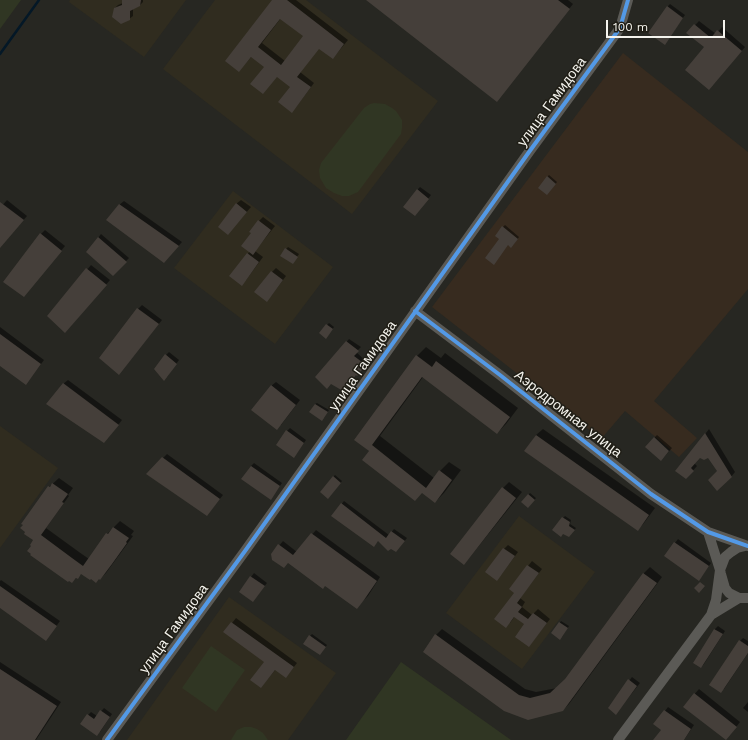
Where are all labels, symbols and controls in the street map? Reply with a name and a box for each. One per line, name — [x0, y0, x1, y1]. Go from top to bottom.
scale bar — [608, 12, 727, 38]
text: 100 m — [613, 20, 648, 34]
street label: улица Гамидова — [514, 54, 590, 150]
street label: улица Гамидова — [326, 318, 400, 414]
street label: Аэродромная улица — [511, 367, 625, 461]
street label: улица Гамидова — [136, 581, 212, 677]

